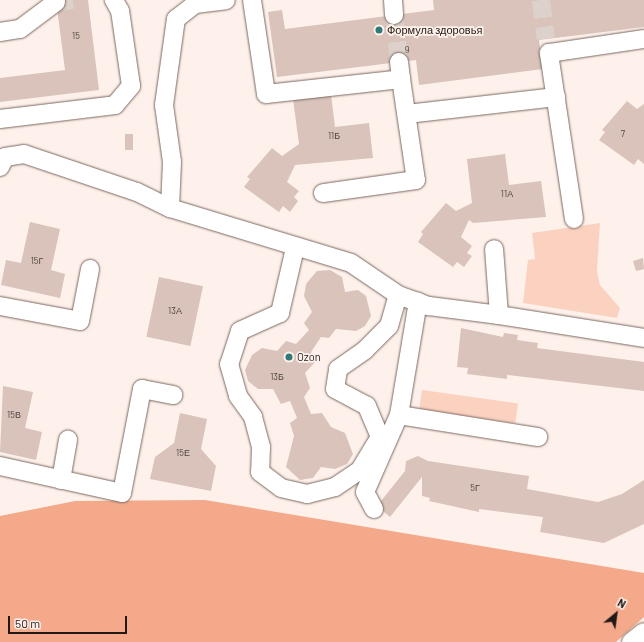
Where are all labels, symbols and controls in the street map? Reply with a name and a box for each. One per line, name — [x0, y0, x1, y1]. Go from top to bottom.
place label: Формула здоровья — [387, 23, 482, 37]
marker: Формула здоровья — [374, 25, 384, 35]
house number: 15 — [72, 31, 80, 41]
house number: 9 — [405, 45, 409, 55]
house number: 7 — [621, 129, 625, 139]
house number: 11Б — [328, 131, 340, 141]
house number: 11А — [501, 189, 513, 199]
house number: 15Г — [31, 256, 43, 266]
house number: 13А — [168, 306, 182, 316]
place label: Ozon — [297, 350, 321, 364]
marker: Ozon — [284, 352, 294, 362]
house number: 13Б — [270, 372, 284, 382]
house number: 15В — [7, 410, 21, 420]
house number: 15Е — [176, 448, 190, 458]
house number: 5Г — [470, 483, 480, 493]
north arrow — [596, 594, 636, 634]
text: N — [616, 596, 628, 611]
scale bar — [10, 608, 129, 634]
text: 50 m — [15, 616, 40, 630]

